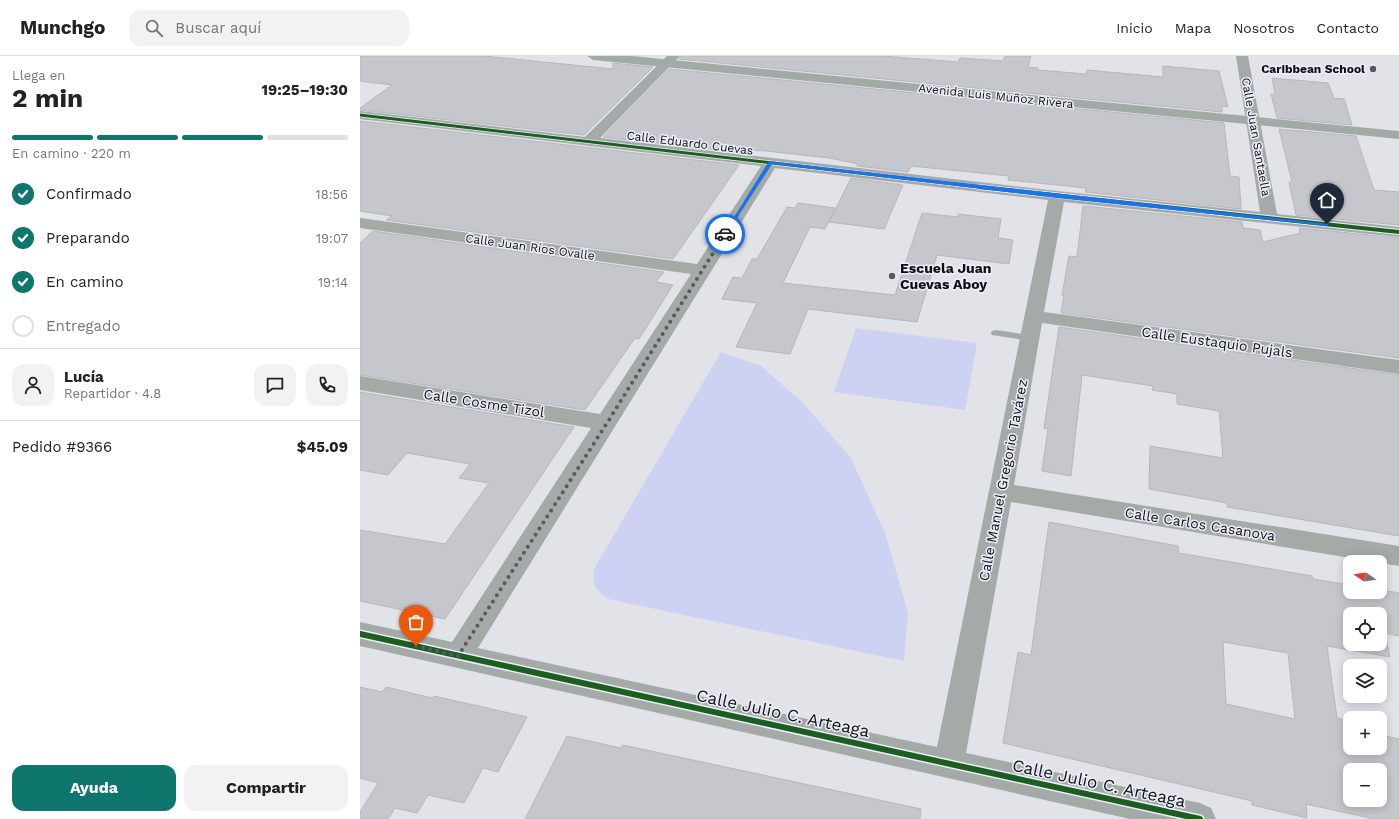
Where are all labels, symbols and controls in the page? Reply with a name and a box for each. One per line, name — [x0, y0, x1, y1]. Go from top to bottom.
search box — [129, 10, 409, 46]
text: Munchgo — [20, 16, 105, 39]
icon: search — [143, 17, 165, 39]
text: Buscar aquí — [175, 19, 261, 37]
text: Inicio — [1116, 20, 1153, 36]
text: Mapa — [1175, 20, 1211, 36]
text: Nosotros — [1233, 20, 1295, 36]
text: Contacto — [1317, 20, 1379, 36]
place label: Caribbean School — [1261, 62, 1365, 76]
marker: Caribbean School — [1368, 64, 1378, 74]
text: Llega en — [12, 68, 65, 83]
street label: Calle Juan Santaella — [1239, 77, 1273, 198]
text: 19:25–19:30 — [262, 81, 348, 99]
street label: Avenida Luis Muñoz Rivera — [918, 81, 1074, 111]
text: 2 min — [12, 83, 83, 113]
street label: Calle Eduardo Cuevas — [626, 128, 754, 158]
text: En camino · 220 m — [12, 146, 131, 161]
icon: check — [12, 183, 34, 205]
pin — [1310, 183, 1344, 224]
text: Confirmado — [46, 185, 132, 203]
text: 18:56 — [316, 187, 348, 202]
icon: home — [1316, 189, 1338, 211]
courier — [705, 214, 745, 254]
icon: car — [714, 223, 736, 245]
icon: check — [12, 227, 34, 249]
text: Preparando — [46, 229, 130, 247]
text: 19:07 — [316, 231, 348, 246]
street label: Calle Juan Ríos Ovalle — [464, 231, 596, 263]
place label: Escuela Juan Cuevas Aboy — [900, 260, 991, 292]
icon: check — [12, 271, 34, 293]
marker: Escuela Juan Cuevas Aboy — [887, 271, 897, 281]
text: En camino — [46, 273, 123, 291]
text: 19:14 — [318, 275, 348, 290]
text: Entregado — [46, 317, 120, 335]
street label: Calle Eustaquio Pujals — [1140, 323, 1294, 361]
button: person — [12, 364, 54, 406]
button: chat — [254, 364, 296, 406]
button: phone — [306, 364, 348, 406]
text: Lucía — [64, 368, 104, 386]
street label: Calle Manuel Gregorio Tavárez — [976, 378, 1030, 582]
text: Repartidor · 4.8 — [64, 386, 161, 401]
street label: Calle Cosme Tizol — [422, 386, 546, 421]
text: Pedido #9366 — [12, 438, 112, 456]
text: $45.09 — [297, 438, 348, 456]
street label: Calle Carlos Casanova — [1124, 504, 1276, 544]
north arrow — [1343, 555, 1387, 599]
map controls — [1343, 555, 1387, 807]
pin — [399, 605, 433, 646]
button: locate — [1343, 607, 1387, 651]
icon: bag — [405, 611, 427, 633]
button: layers — [1343, 659, 1387, 703]
street label: Calle Julio C. Arteaga — [695, 685, 872, 741]
button: + — [1343, 711, 1387, 755]
street label: Calle Julio C. Arteaga — [1011, 755, 1188, 811]
button: − — [1343, 763, 1387, 807]
button: Ayuda — [12, 765, 176, 811]
button: Compartir — [184, 765, 348, 811]

